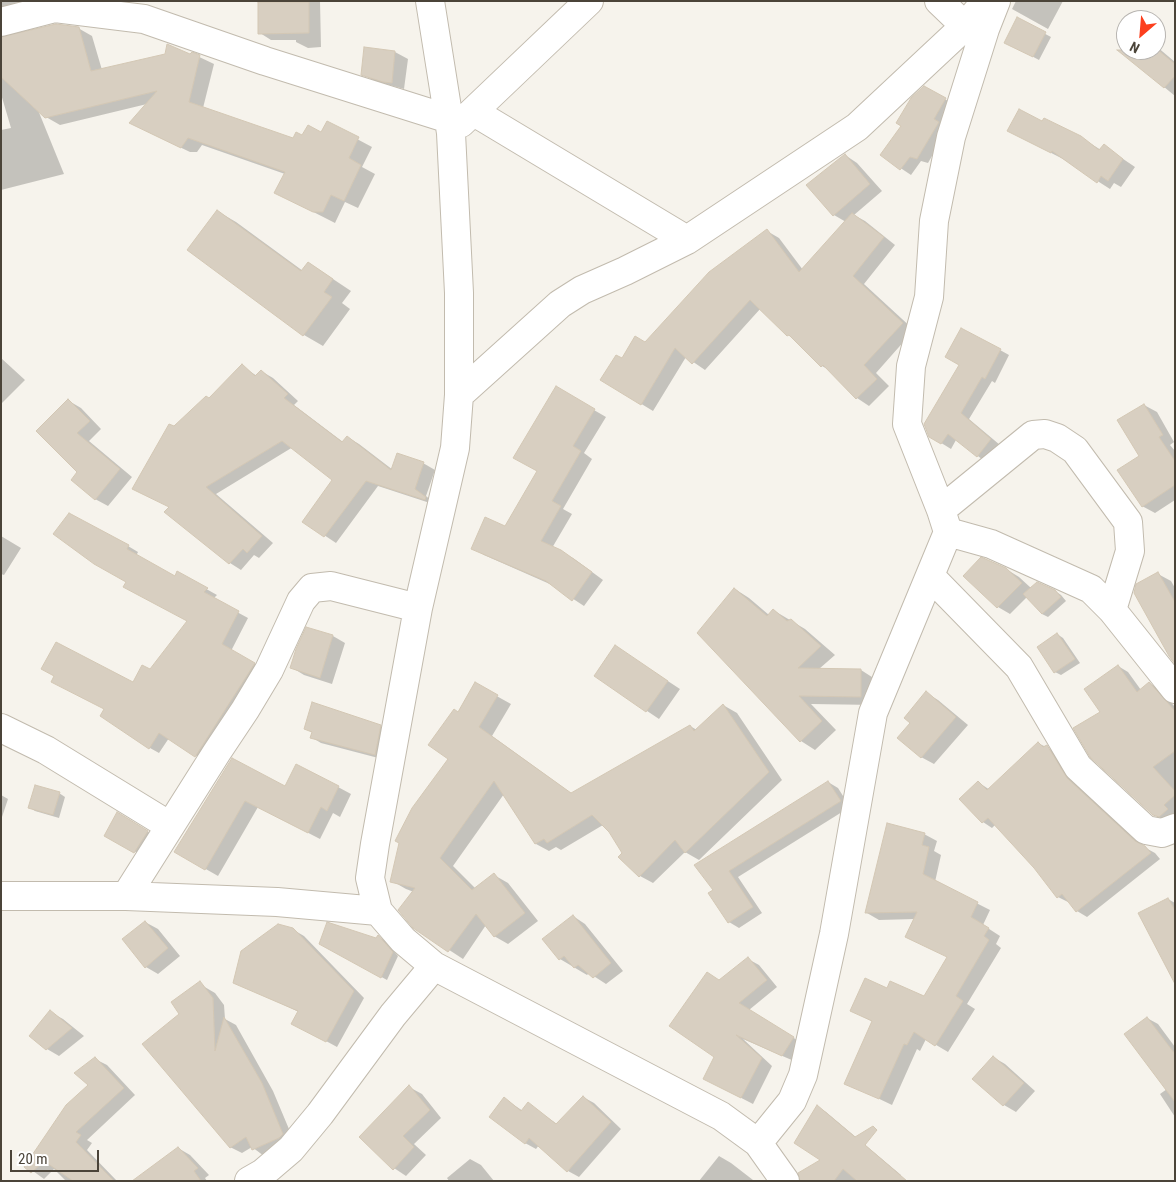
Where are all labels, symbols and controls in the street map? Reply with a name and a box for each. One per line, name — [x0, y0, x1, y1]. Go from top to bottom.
north arrow — [1116, 10, 1166, 60]
text: N — [1127, 38, 1142, 57]
scale bar — [12, 1140, 101, 1172]
text: 20 m — [18, 1150, 48, 1168]

